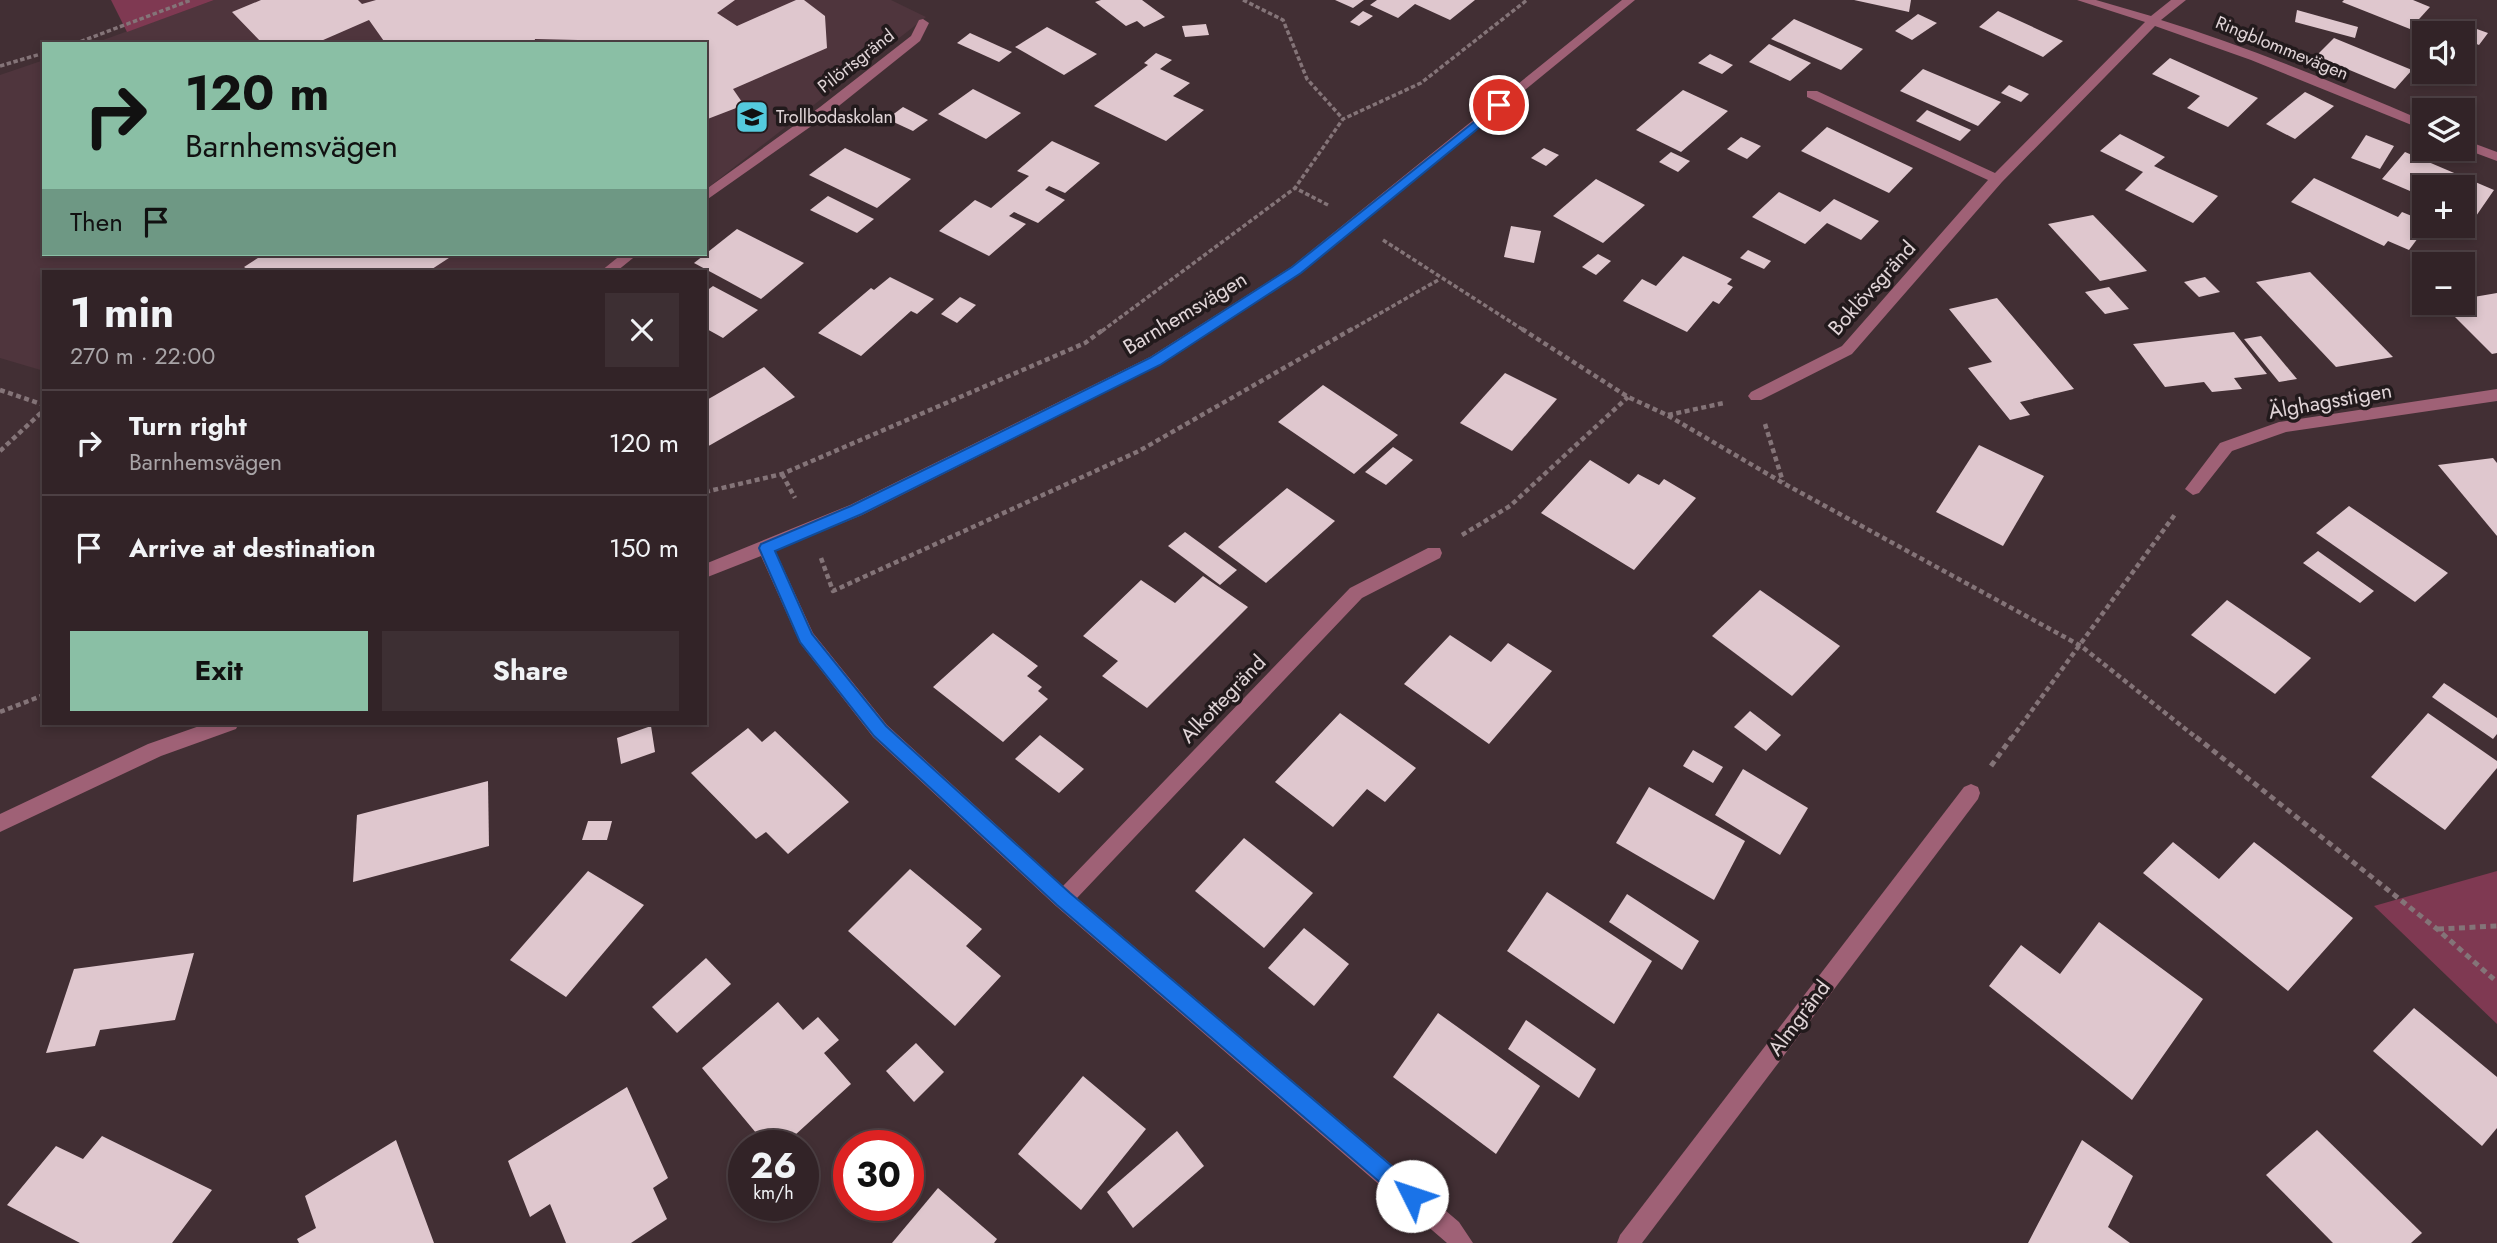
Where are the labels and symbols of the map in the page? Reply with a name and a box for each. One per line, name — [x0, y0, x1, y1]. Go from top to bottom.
street label: Ringblommevägen — [2212, 9, 2352, 87]
street label: Pilörtsgränd — [812, 23, 900, 99]
pin — [1469, 75, 1529, 135]
school or university icon: Trollbodaskolan — [733, 98, 771, 136]
place label: Trollbodaskolan — [776, 104, 893, 130]
street label: Boklövsgränd — [1821, 234, 1923, 342]
street label: Barnhemsvägen — [1117, 264, 1253, 362]
street label: Älghagsstigen — [2266, 375, 2394, 427]
street label: Alkottegränd — [1173, 648, 1273, 750]
street label: Almgränd — [1761, 974, 1837, 1062]
speed limit sign: 30 — [833, 1130, 924, 1221]
position arrow — [1375, 1159, 1449, 1233]

